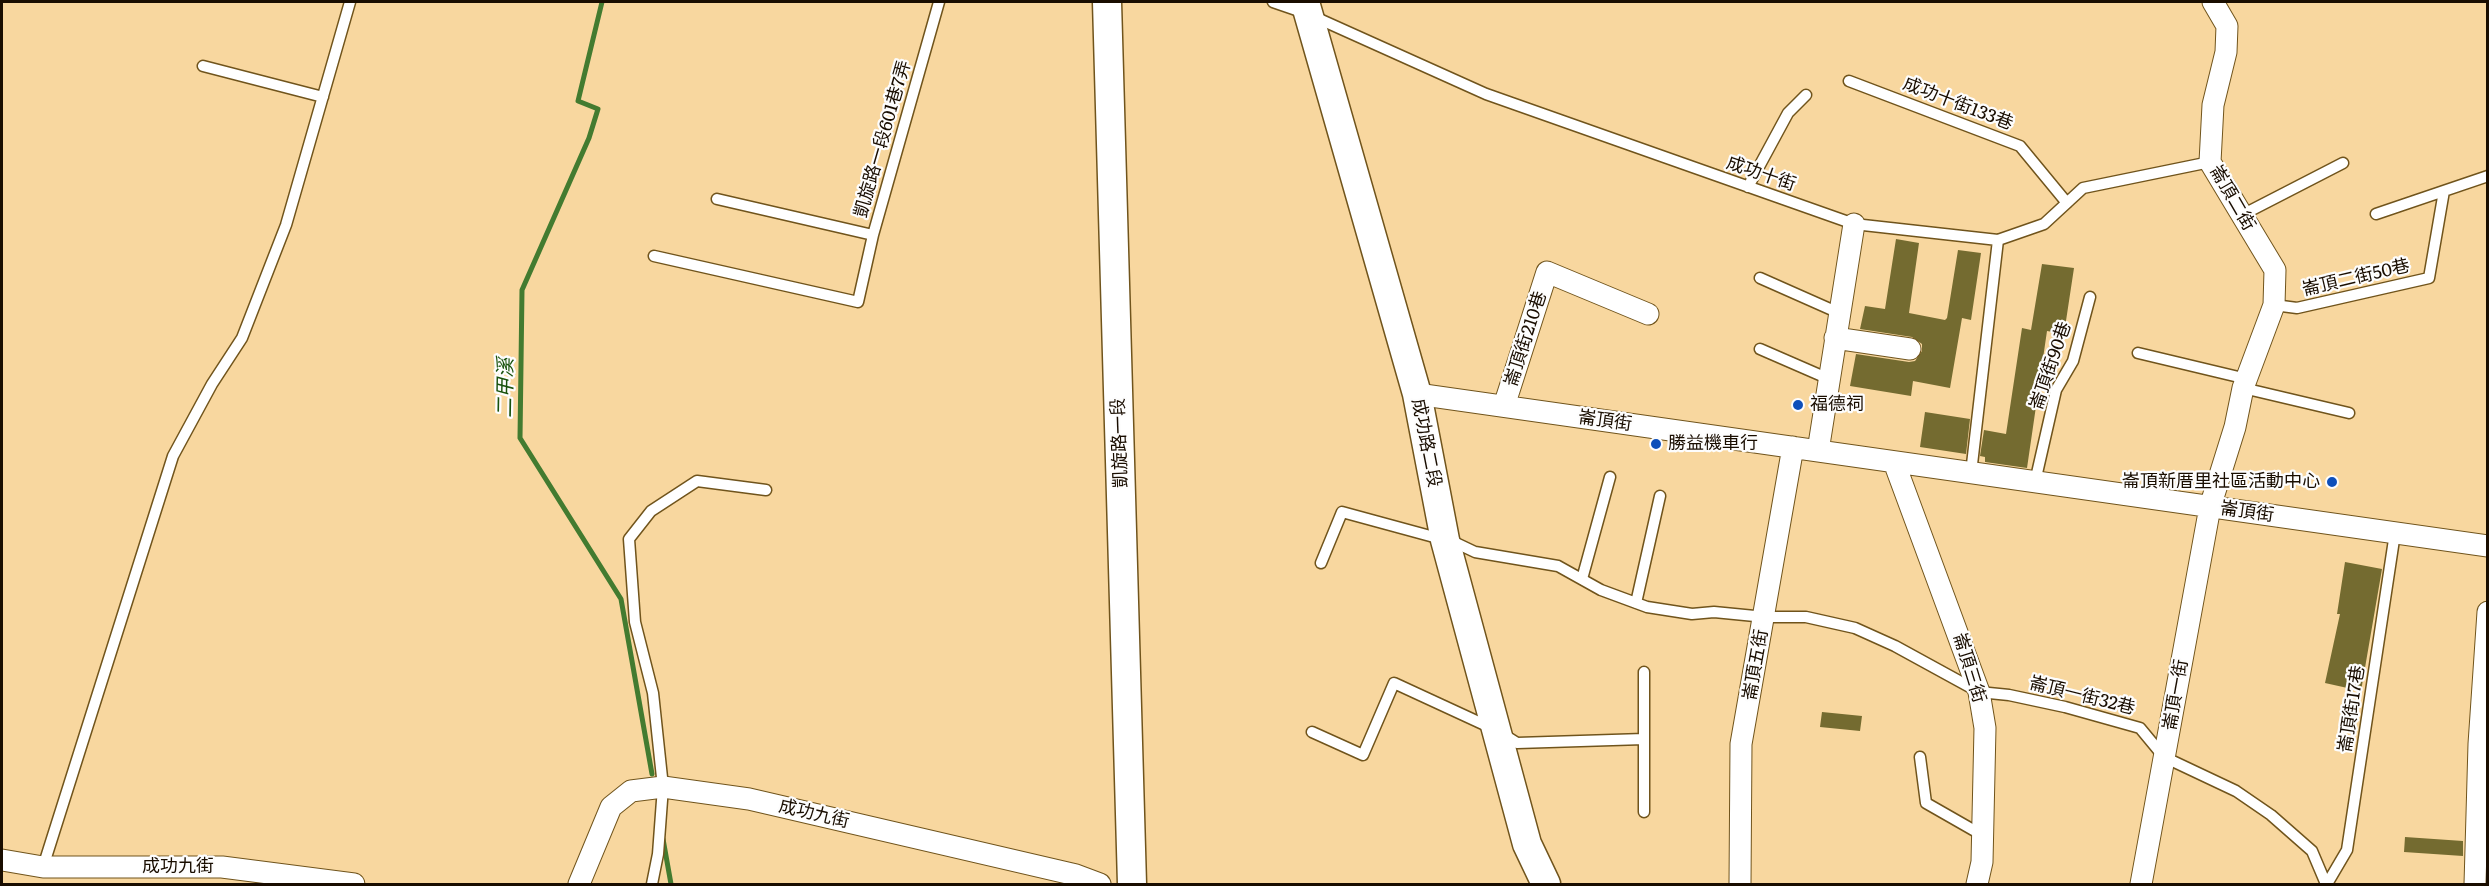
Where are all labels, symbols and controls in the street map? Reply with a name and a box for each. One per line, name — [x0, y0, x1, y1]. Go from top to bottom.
street label: 凱旋路一段601巷7弄 — [850, 58, 916, 220]
street label: 成功十街133巷 — [1900, 73, 2016, 135]
street label: 成功十街 — [1723, 152, 1799, 196]
street label: 崙頂二街 — [2205, 161, 2259, 235]
street label: 崙頂二街50巷 — [2300, 255, 2412, 301]
street label: 崙頂街210巷 — [1500, 289, 1552, 389]
street label: 崙頂街90巷 — [2026, 319, 2076, 413]
water label: 二甲溪 — [493, 358, 519, 418]
place label: 福德祠 — [1810, 394, 1864, 416]
street label: 成功路二段 — [1407, 397, 1445, 489]
street label: 凱旋路一段 — [1108, 398, 1132, 488]
marker: 福德祠 — [1791, 398, 1805, 412]
street label: 崙頂街 — [1577, 407, 1633, 435]
place label: 勝益機車行 — [1668, 433, 1758, 455]
marker: 勝益機車行 — [1649, 437, 1663, 451]
place label: 崙頂新厝里社區活動中心 — [2122, 471, 2320, 493]
marker: 崙頂新厝里社區活動中心 — [2325, 475, 2339, 489]
street label: 崙頂街 — [2219, 498, 2275, 526]
street label: 崙頂五街 — [1739, 628, 1773, 702]
street label: 崙頂三街 — [1948, 630, 1990, 706]
street label: 崙頂一街 — [2159, 658, 2193, 732]
street label: 崙頂街17巷 — [2334, 664, 2370, 754]
street label: 崙頂一街32巷 — [2027, 672, 2137, 720]
street label: 成功九街 — [776, 795, 852, 833]
street label: 成功九街 — [142, 856, 214, 878]

